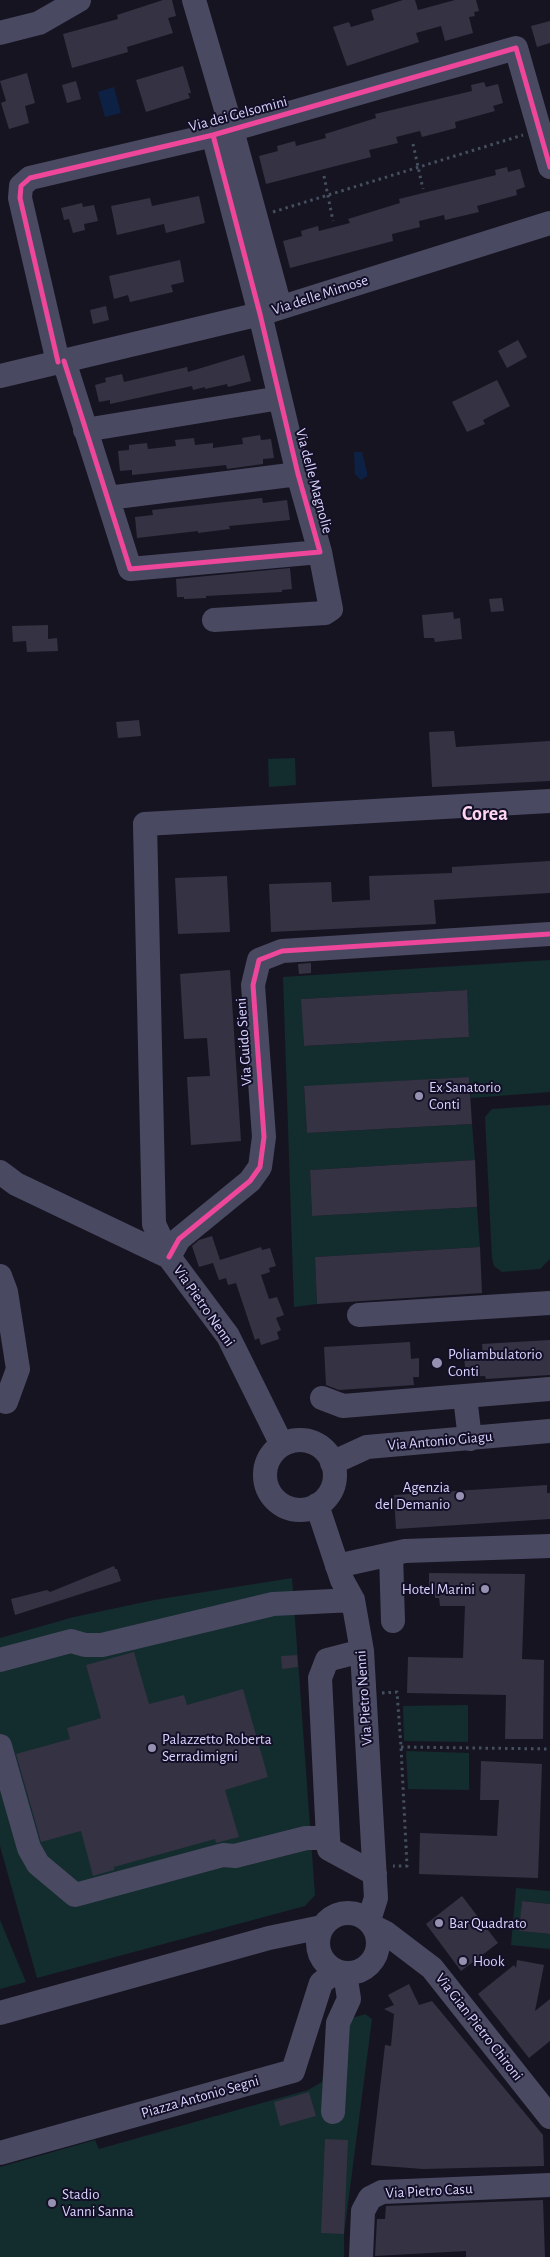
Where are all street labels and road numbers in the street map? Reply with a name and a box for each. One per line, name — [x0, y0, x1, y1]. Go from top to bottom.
street label: Via dei Gelsomini — [187, 92, 289, 136]
street label: Via delle Mimose — [270, 271, 370, 319]
street label: Via delle Magnolie — [291, 426, 337, 536]
street label: Via Guido Sieni — [232, 997, 256, 1087]
street label: Via Pietro Nenni — [169, 1262, 239, 1350]
street label: Via Antonio Giagu — [387, 1427, 493, 1455]
street label: Via Pietro Nenni — [352, 1650, 376, 1746]
street label: Via Gian Pietro Chironi — [431, 1970, 527, 2084]
street label: Piazza Antonio Segni — [139, 2072, 261, 2122]
street label: Via Pietro Casu — [385, 2180, 473, 2202]

